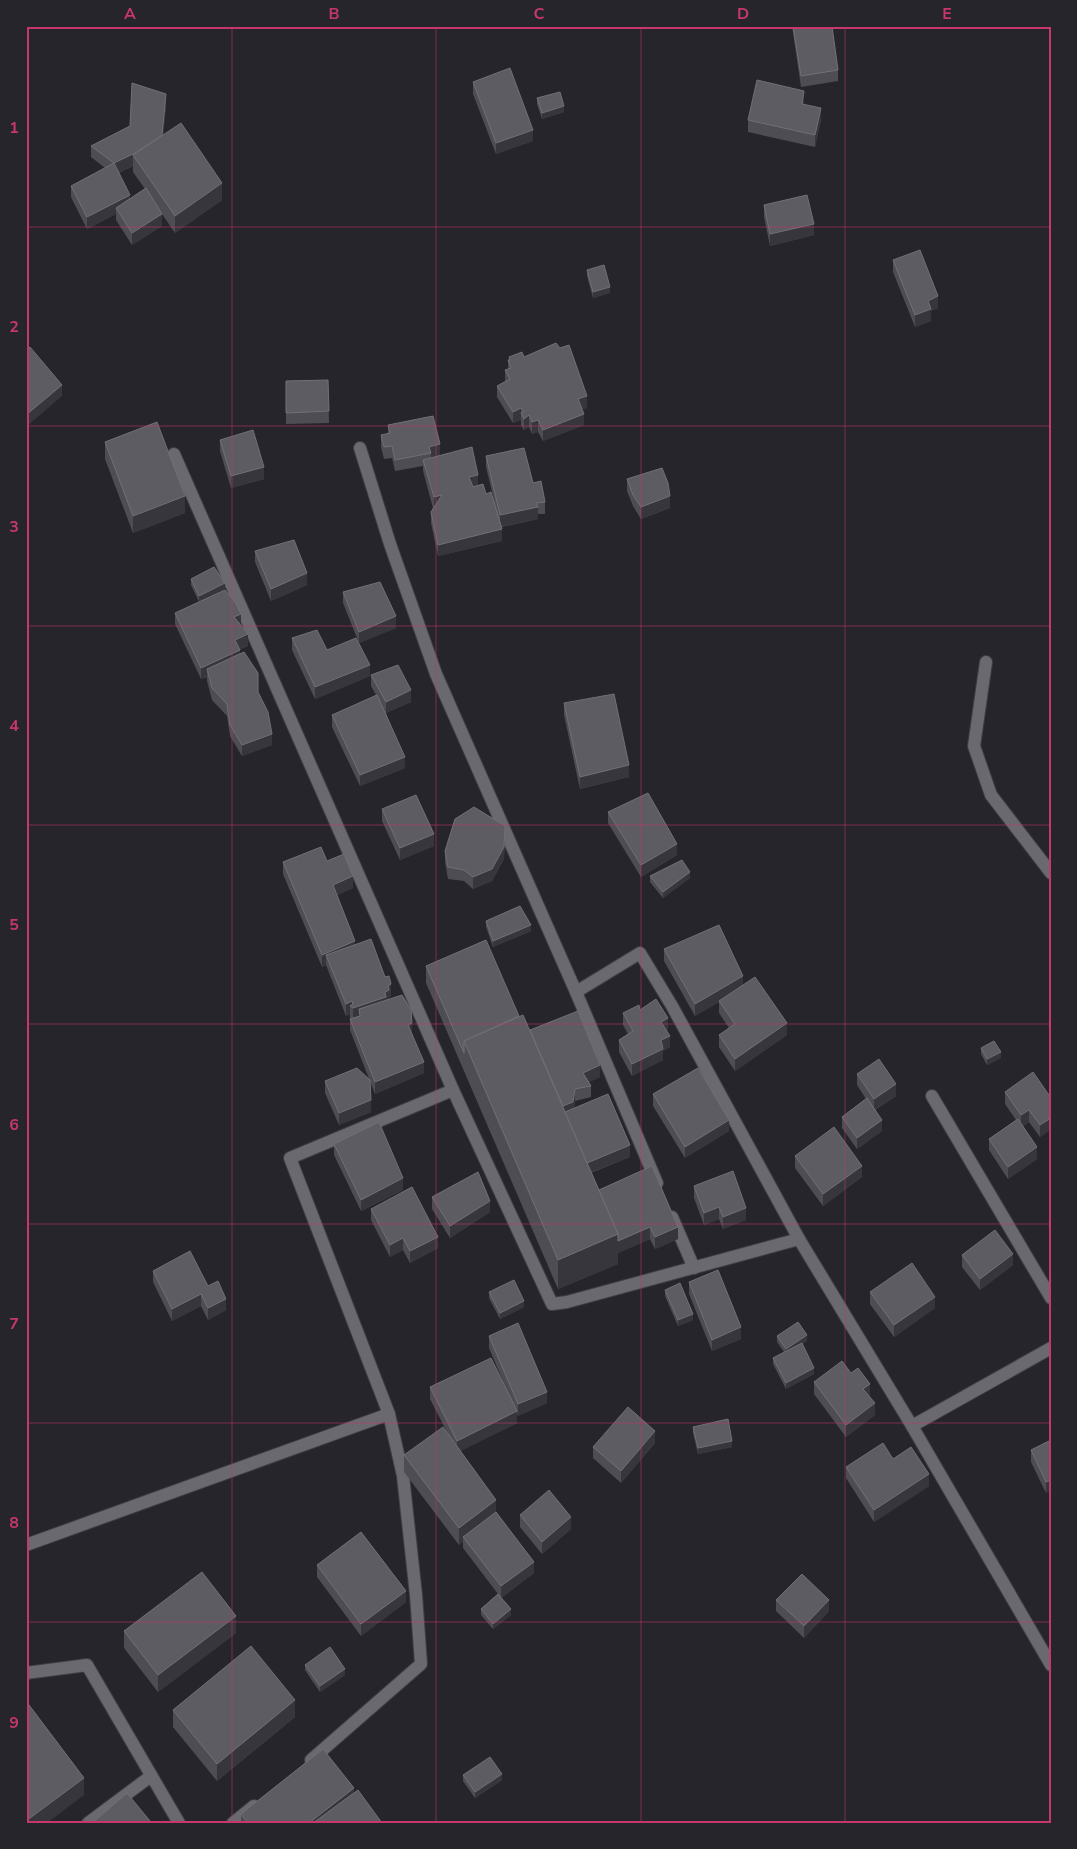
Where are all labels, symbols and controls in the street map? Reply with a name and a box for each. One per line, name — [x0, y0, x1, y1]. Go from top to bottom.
text: A — [124, 3, 136, 25]
text: B — [328, 3, 340, 25]
text: C — [534, 3, 545, 25]
text: D — [737, 3, 749, 25]
text: E — [942, 3, 952, 25]
text: 1 — [9, 117, 19, 139]
text: 2 — [9, 316, 19, 338]
text: 3 — [9, 516, 19, 538]
text: 4 — [9, 715, 19, 737]
text: 5 — [9, 914, 19, 936]
text: 6 — [9, 1114, 19, 1136]
text: 7 — [9, 1313, 19, 1335]
text: 8 — [9, 1512, 19, 1534]
text: 9 — [9, 1712, 19, 1734]

